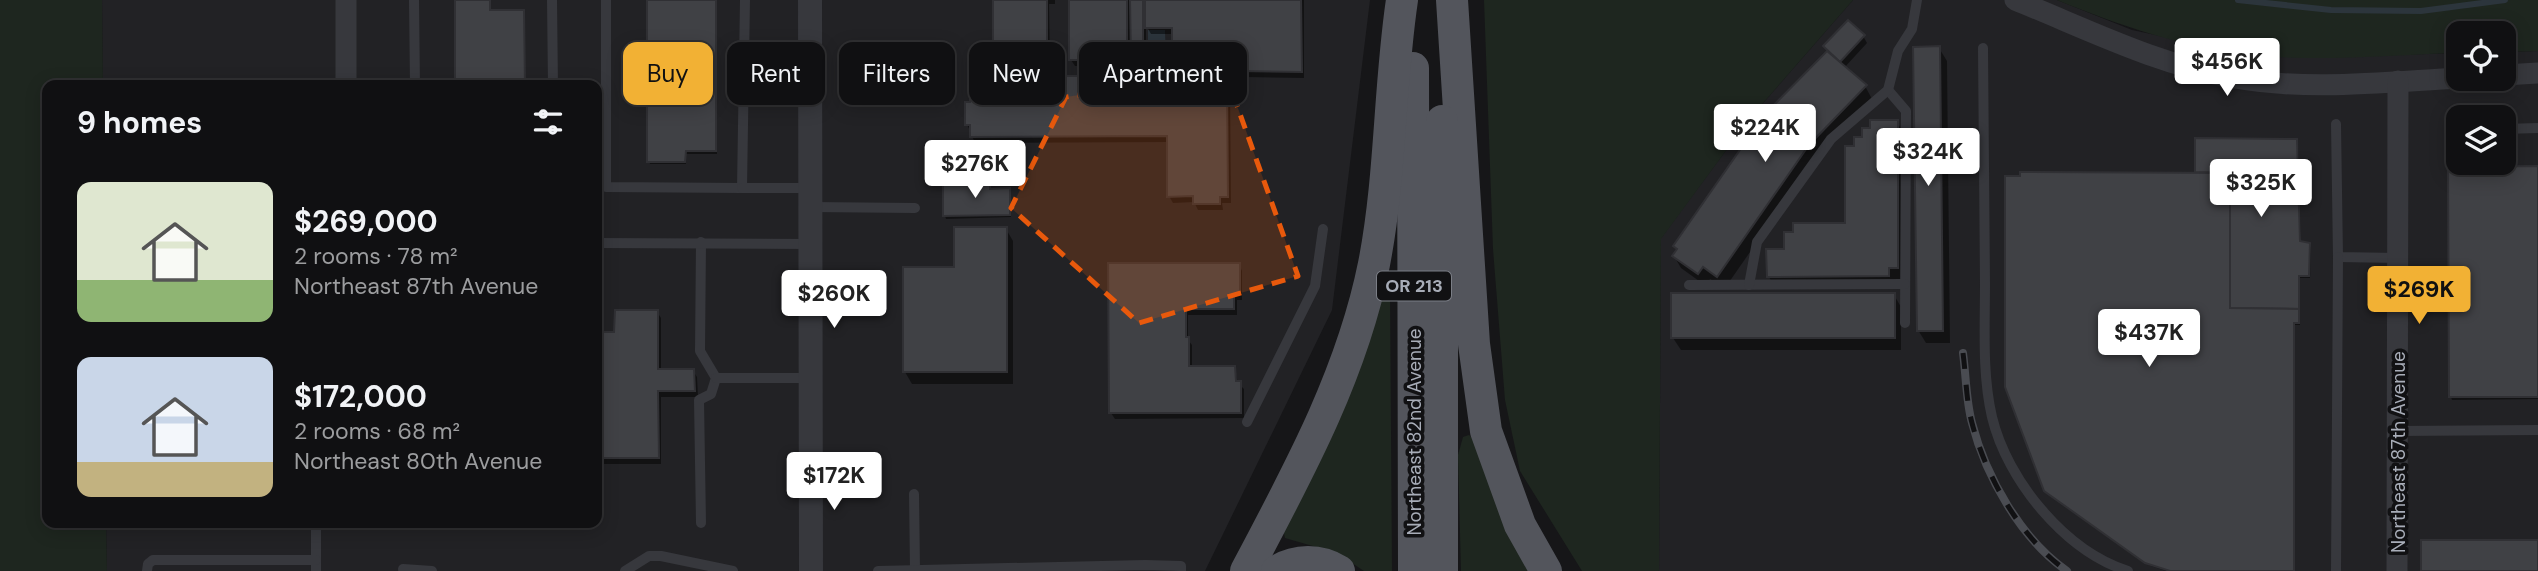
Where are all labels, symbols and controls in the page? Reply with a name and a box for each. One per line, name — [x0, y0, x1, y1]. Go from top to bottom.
map controls — [2446, 21, 2516, 175]
button: locate — [2446, 21, 2516, 91]
pin: $456K — [2178, 38, 2276, 98]
chip: Buy — [623, 42, 713, 105]
chip: Rent — [727, 42, 825, 105]
chip: Filters — [839, 42, 955, 105]
chip: New — [969, 42, 1065, 105]
chip: Apartment — [1079, 42, 1247, 105]
text: $456K — [2191, 46, 2263, 76]
text: 9 homes — [77, 103, 202, 142]
icon: filters — [529, 103, 567, 141]
pin: $224K — [1716, 104, 1814, 164]
button: layers — [2446, 105, 2516, 175]
text: $224K — [1730, 112, 1800, 142]
pin: $324K — [1879, 128, 1977, 188]
text: $324K — [1893, 136, 1963, 166]
pin: $276K — [926, 140, 1024, 200]
text: $276K — [941, 148, 1009, 178]
pin: $325K — [2212, 160, 2310, 219]
text: $325K — [2226, 167, 2296, 197]
text: $269,000 — [294, 202, 438, 241]
icon: home — [133, 210, 217, 294]
text: 2 rooms · 78 m² — [294, 241, 458, 271]
pin: $269K — [2370, 266, 2468, 326]
pin: $260K — [785, 270, 883, 330]
text: Northeast 87th Avenue — [294, 271, 538, 301]
road number: OR 213 — [1377, 272, 1451, 300]
text: $269K — [2384, 274, 2454, 304]
text: $260K — [798, 278, 870, 308]
pin: $437K — [2100, 310, 2198, 369]
text: $437K — [2114, 317, 2184, 347]
street label: Northeast 82nd Avenue — [1402, 328, 1427, 536]
street label: Northeast 87th Avenue — [2386, 351, 2411, 553]
text: $172,000 — [294, 377, 427, 416]
icon: home — [133, 385, 217, 469]
text: 2 rooms · 68 m² — [294, 416, 460, 446]
text: Northeast 80th Avenue — [294, 446, 542, 476]
pin: $172K — [785, 452, 883, 512]
text: $172K — [803, 460, 865, 490]

